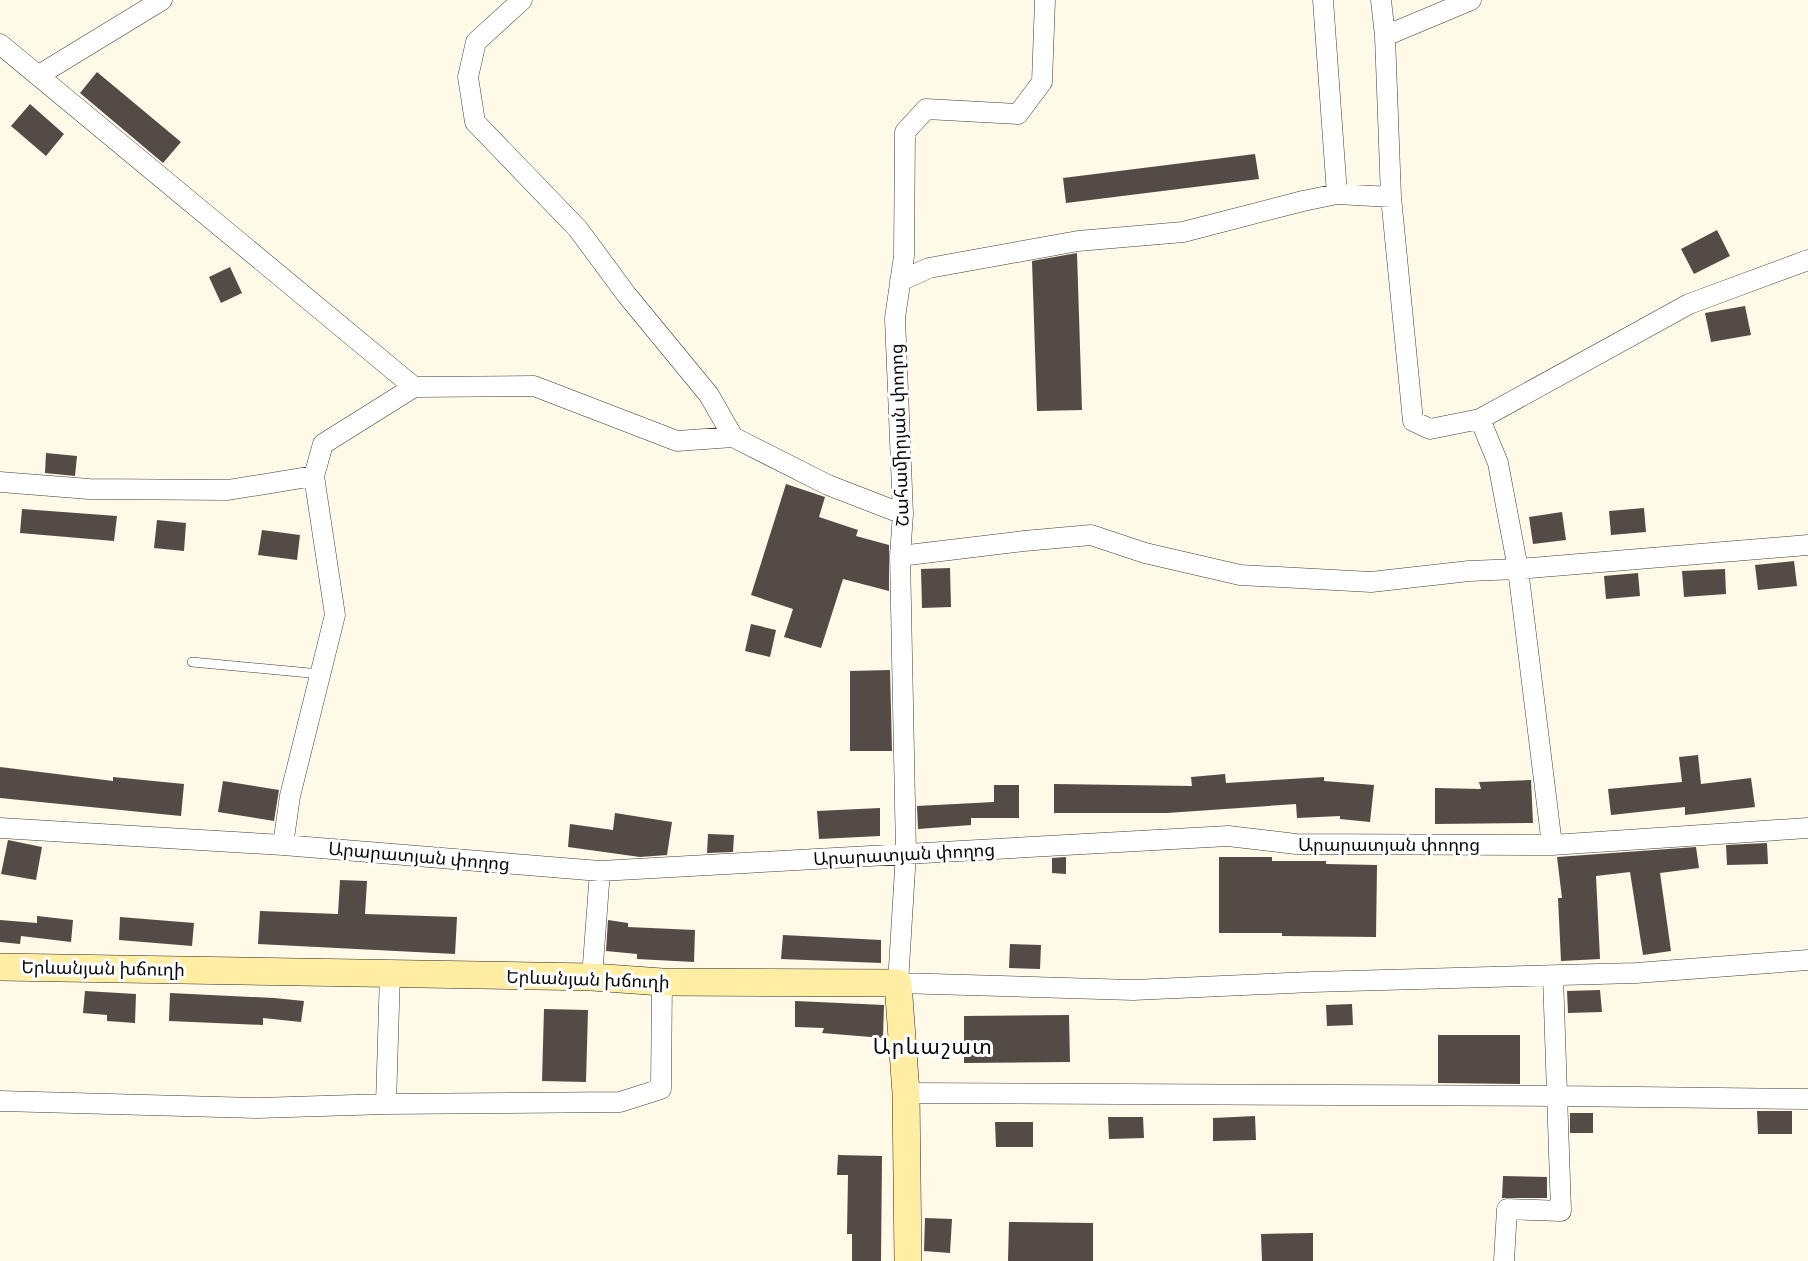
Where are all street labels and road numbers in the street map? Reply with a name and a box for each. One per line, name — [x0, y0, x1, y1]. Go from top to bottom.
street label: Շահամիրյան փողոց — [884, 343, 914, 527]
street label: Արարատյան փողոց — [1298, 833, 1480, 856]
street label: Արարատյան փողոց — [327, 837, 511, 875]
street label: Արարատյան փողոց — [812, 838, 996, 870]
street label: Երևանյան խճուղի — [21, 955, 185, 981]
street label: Երևանյան խճուղի — [506, 965, 670, 993]

